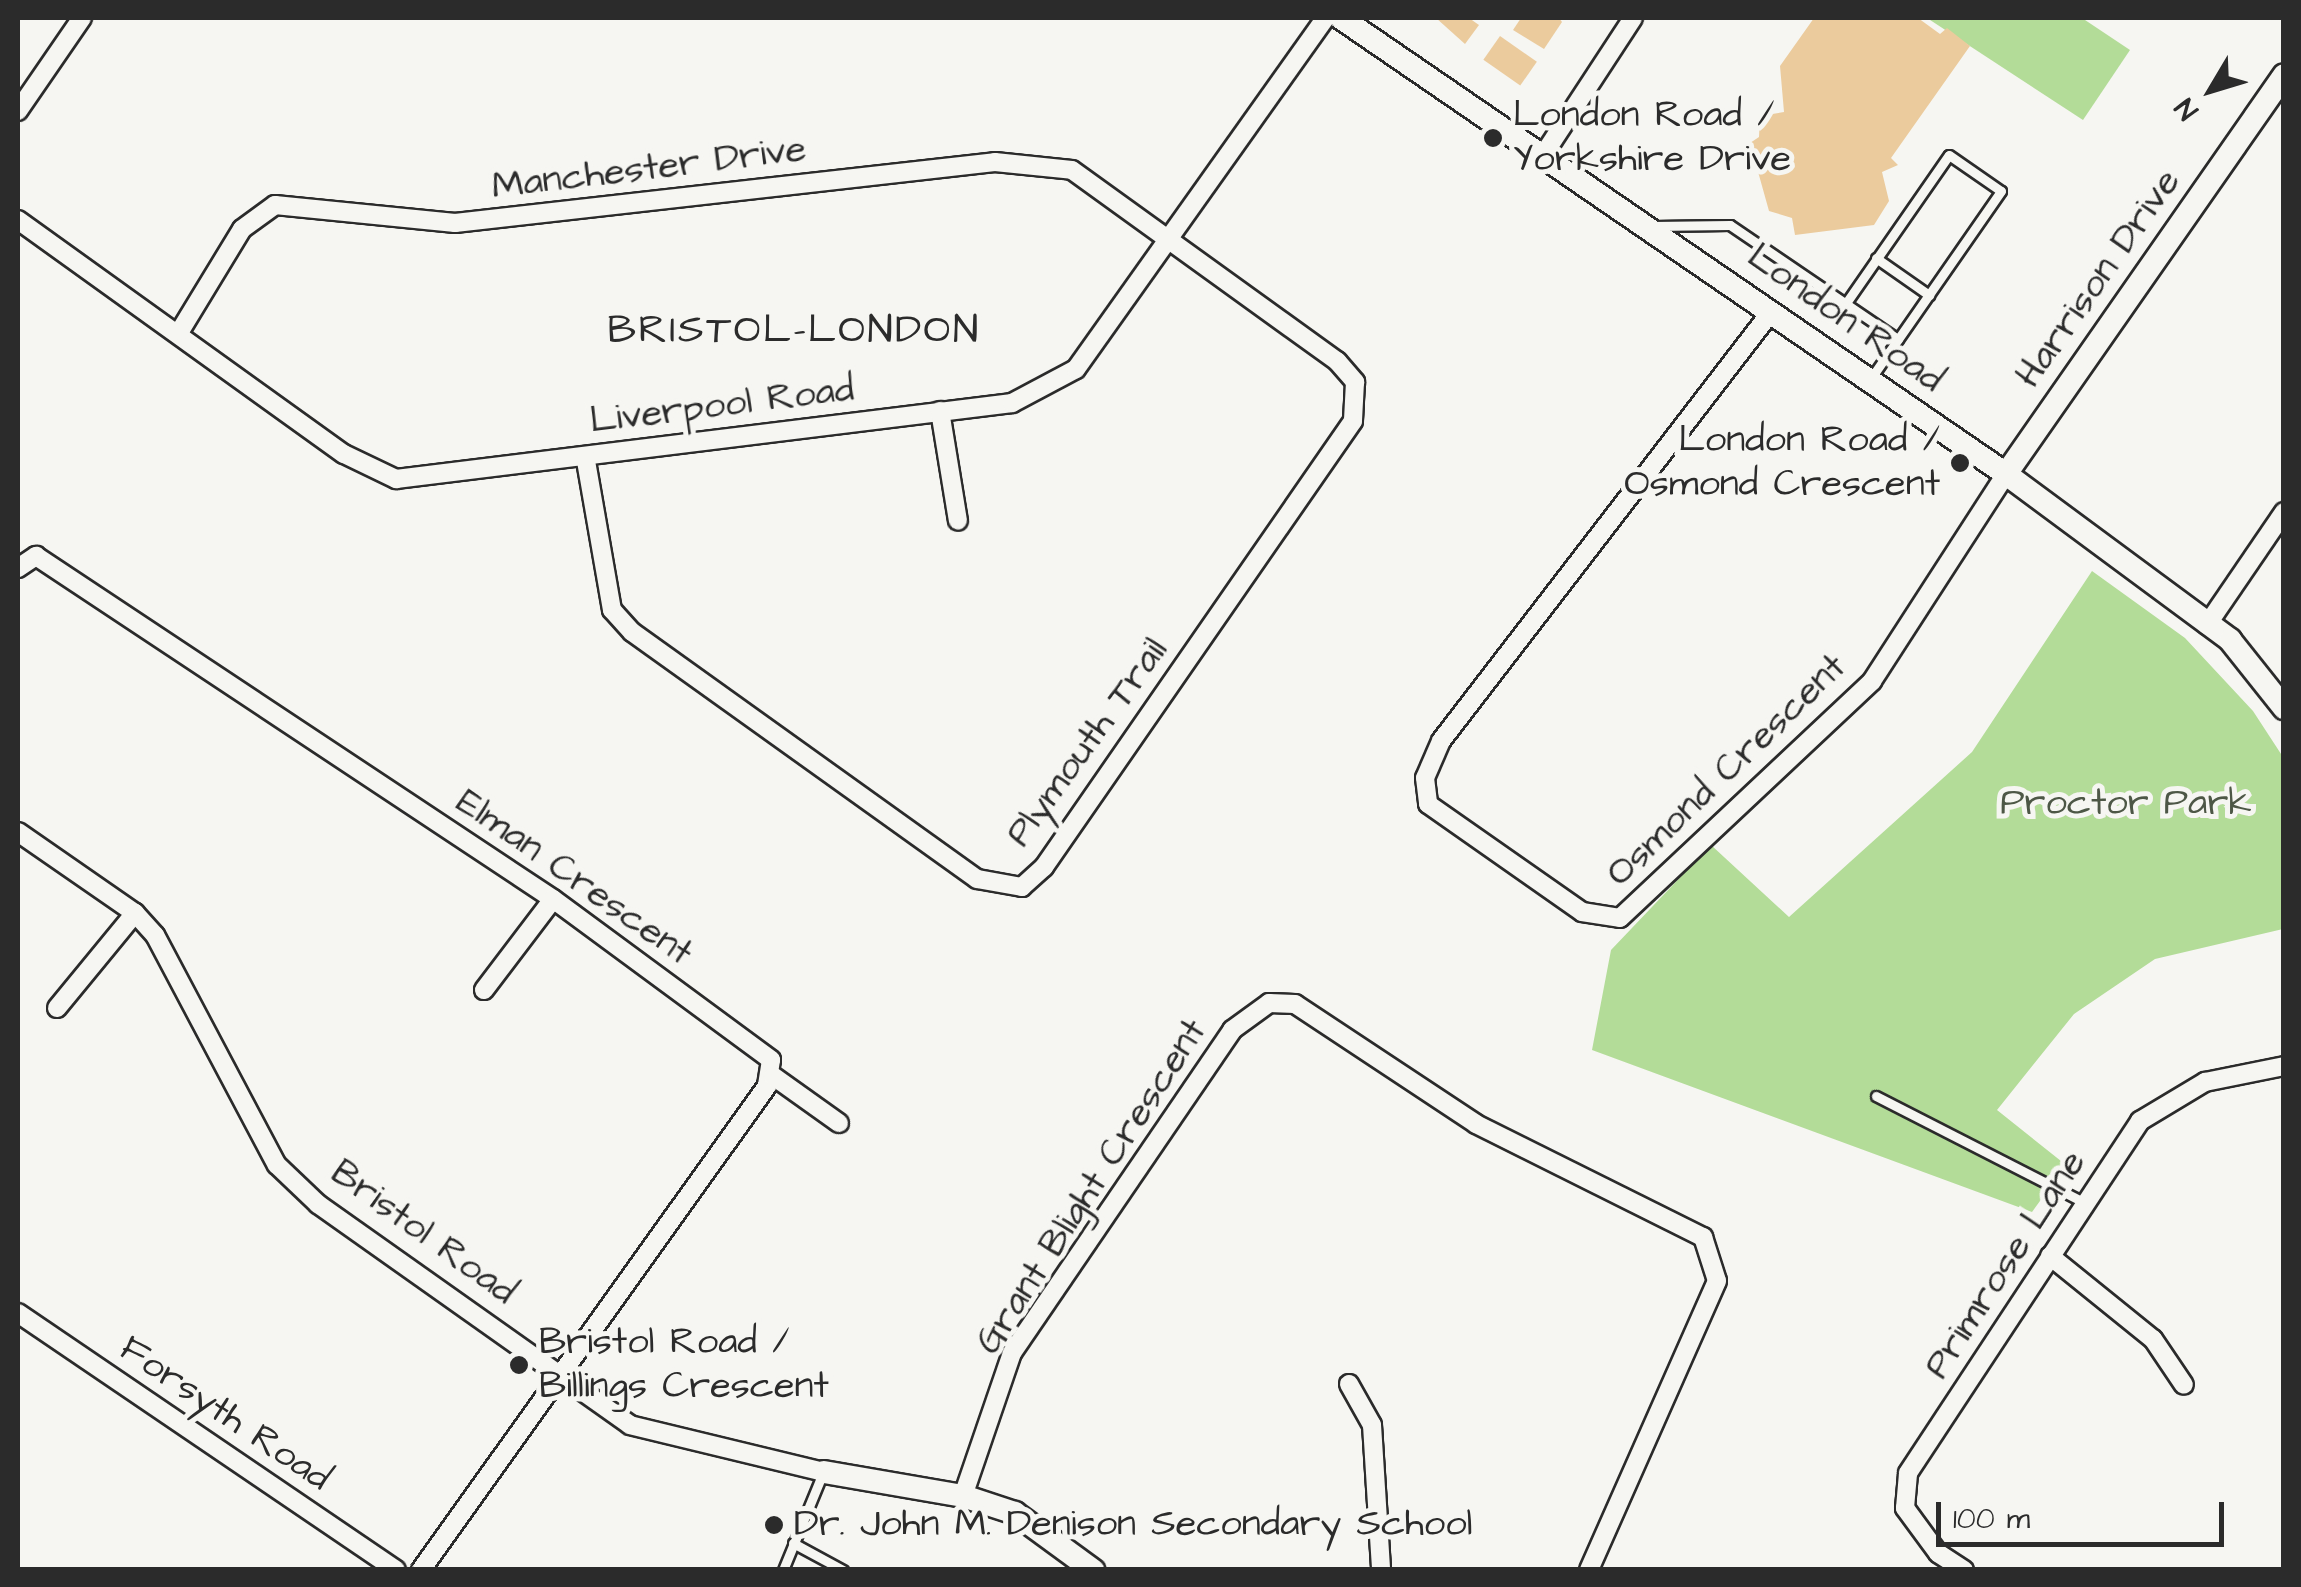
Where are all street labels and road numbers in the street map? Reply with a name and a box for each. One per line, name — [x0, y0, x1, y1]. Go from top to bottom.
street label: Manchester Drive — [489, 127, 809, 211]
street label: Harrison Drive — [2007, 161, 2191, 397]
street label: London Road — [1738, 235, 1952, 403]
street label: Liverpool Road — [587, 367, 857, 445]
street label: Plymouth Trail — [997, 630, 1179, 856]
street label: Osmond Crescent — [1598, 645, 1856, 897]
street label: Elman Crescent — [447, 780, 701, 976]
street label: Grant Blight Crescent — [967, 1011, 1217, 1363]
street label: Primrose Lane — [1915, 1142, 2097, 1388]
street label: Bristol Road — [321, 1150, 525, 1316]
street label: Forsyth Road — [111, 1327, 339, 1501]

